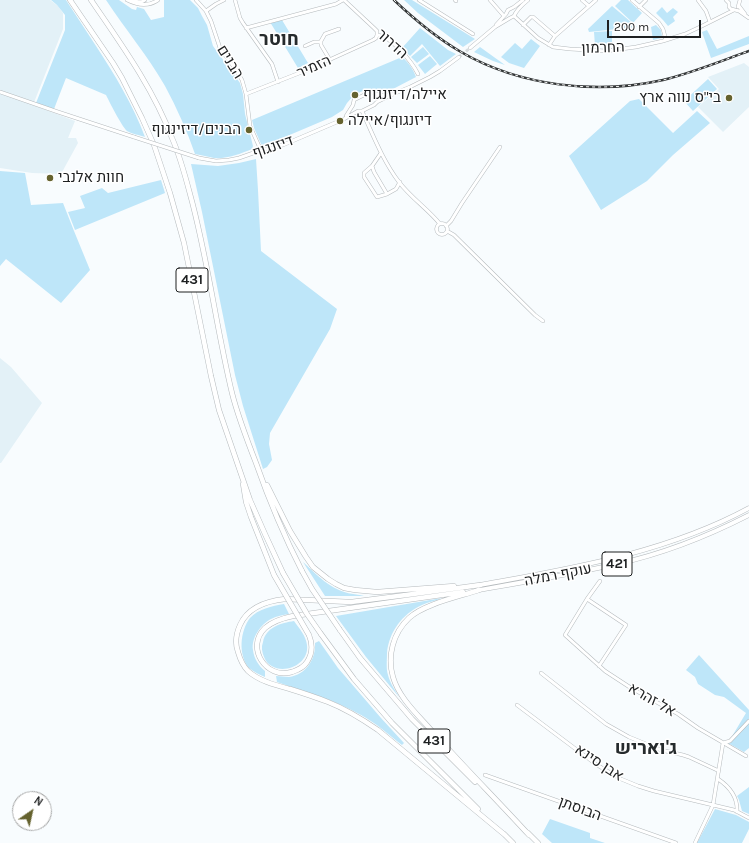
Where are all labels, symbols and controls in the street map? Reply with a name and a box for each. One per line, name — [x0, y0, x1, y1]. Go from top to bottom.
scale bar — [609, 12, 703, 38]
text: 200 m — [614, 20, 649, 34]
street label: הדרור — [373, 25, 411, 63]
district label: חוטר — [259, 29, 299, 51]
street label: החרמון — [581, 38, 625, 58]
street label: הבנים — [213, 42, 247, 82]
street label: הזמיר — [294, 52, 334, 82]
place label: איילה/דיזנגוף — [363, 86, 447, 104]
place label: בי"ס נווה ארץ — [639, 89, 721, 107]
marker: איילה/דיזנגוף — [350, 90, 360, 100]
marker: בי"ס נווה ארץ — [724, 93, 734, 103]
place label: דיזנגוף/איילה — [348, 112, 432, 130]
marker: דיזנגוף/איילה — [335, 116, 345, 126]
place label: הבנים/דיזינגוף — [152, 121, 241, 139]
marker: הבנים/דיזינגוף — [244, 125, 254, 135]
street label: דיזנגוף — [250, 132, 296, 162]
place label: חוות אלנבי — [58, 169, 124, 187]
marker: חוות אלנבי — [45, 173, 55, 183]
road number: 431 — [176, 268, 208, 292]
road number: 421 — [602, 552, 632, 576]
street label: עוקף רמלה — [523, 560, 593, 590]
street label: אל זהרא — [625, 679, 679, 721]
road number: 431 — [418, 729, 450, 753]
district label: ג'ואריש — [615, 738, 677, 760]
street label: אבן סינא — [571, 741, 627, 785]
north arrow — [12, 791, 52, 831]
street label: הבוסתן — [556, 793, 604, 825]
text: N — [32, 794, 45, 809]

